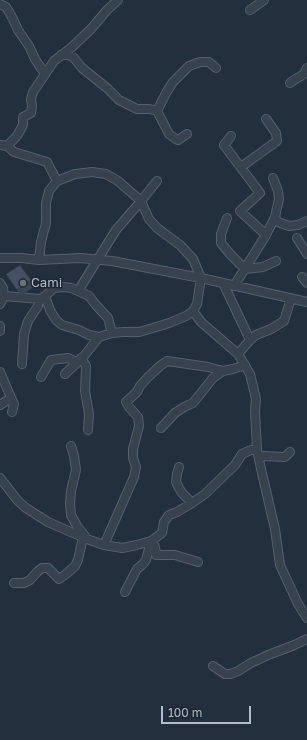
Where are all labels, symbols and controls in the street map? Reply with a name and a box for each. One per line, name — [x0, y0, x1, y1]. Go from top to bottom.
place label: Cami — [31, 275, 62, 291]
marker: Cami — [18, 278, 28, 288]
scale bar — [163, 698, 253, 724]
text: 100 m — [168, 705, 202, 720]

